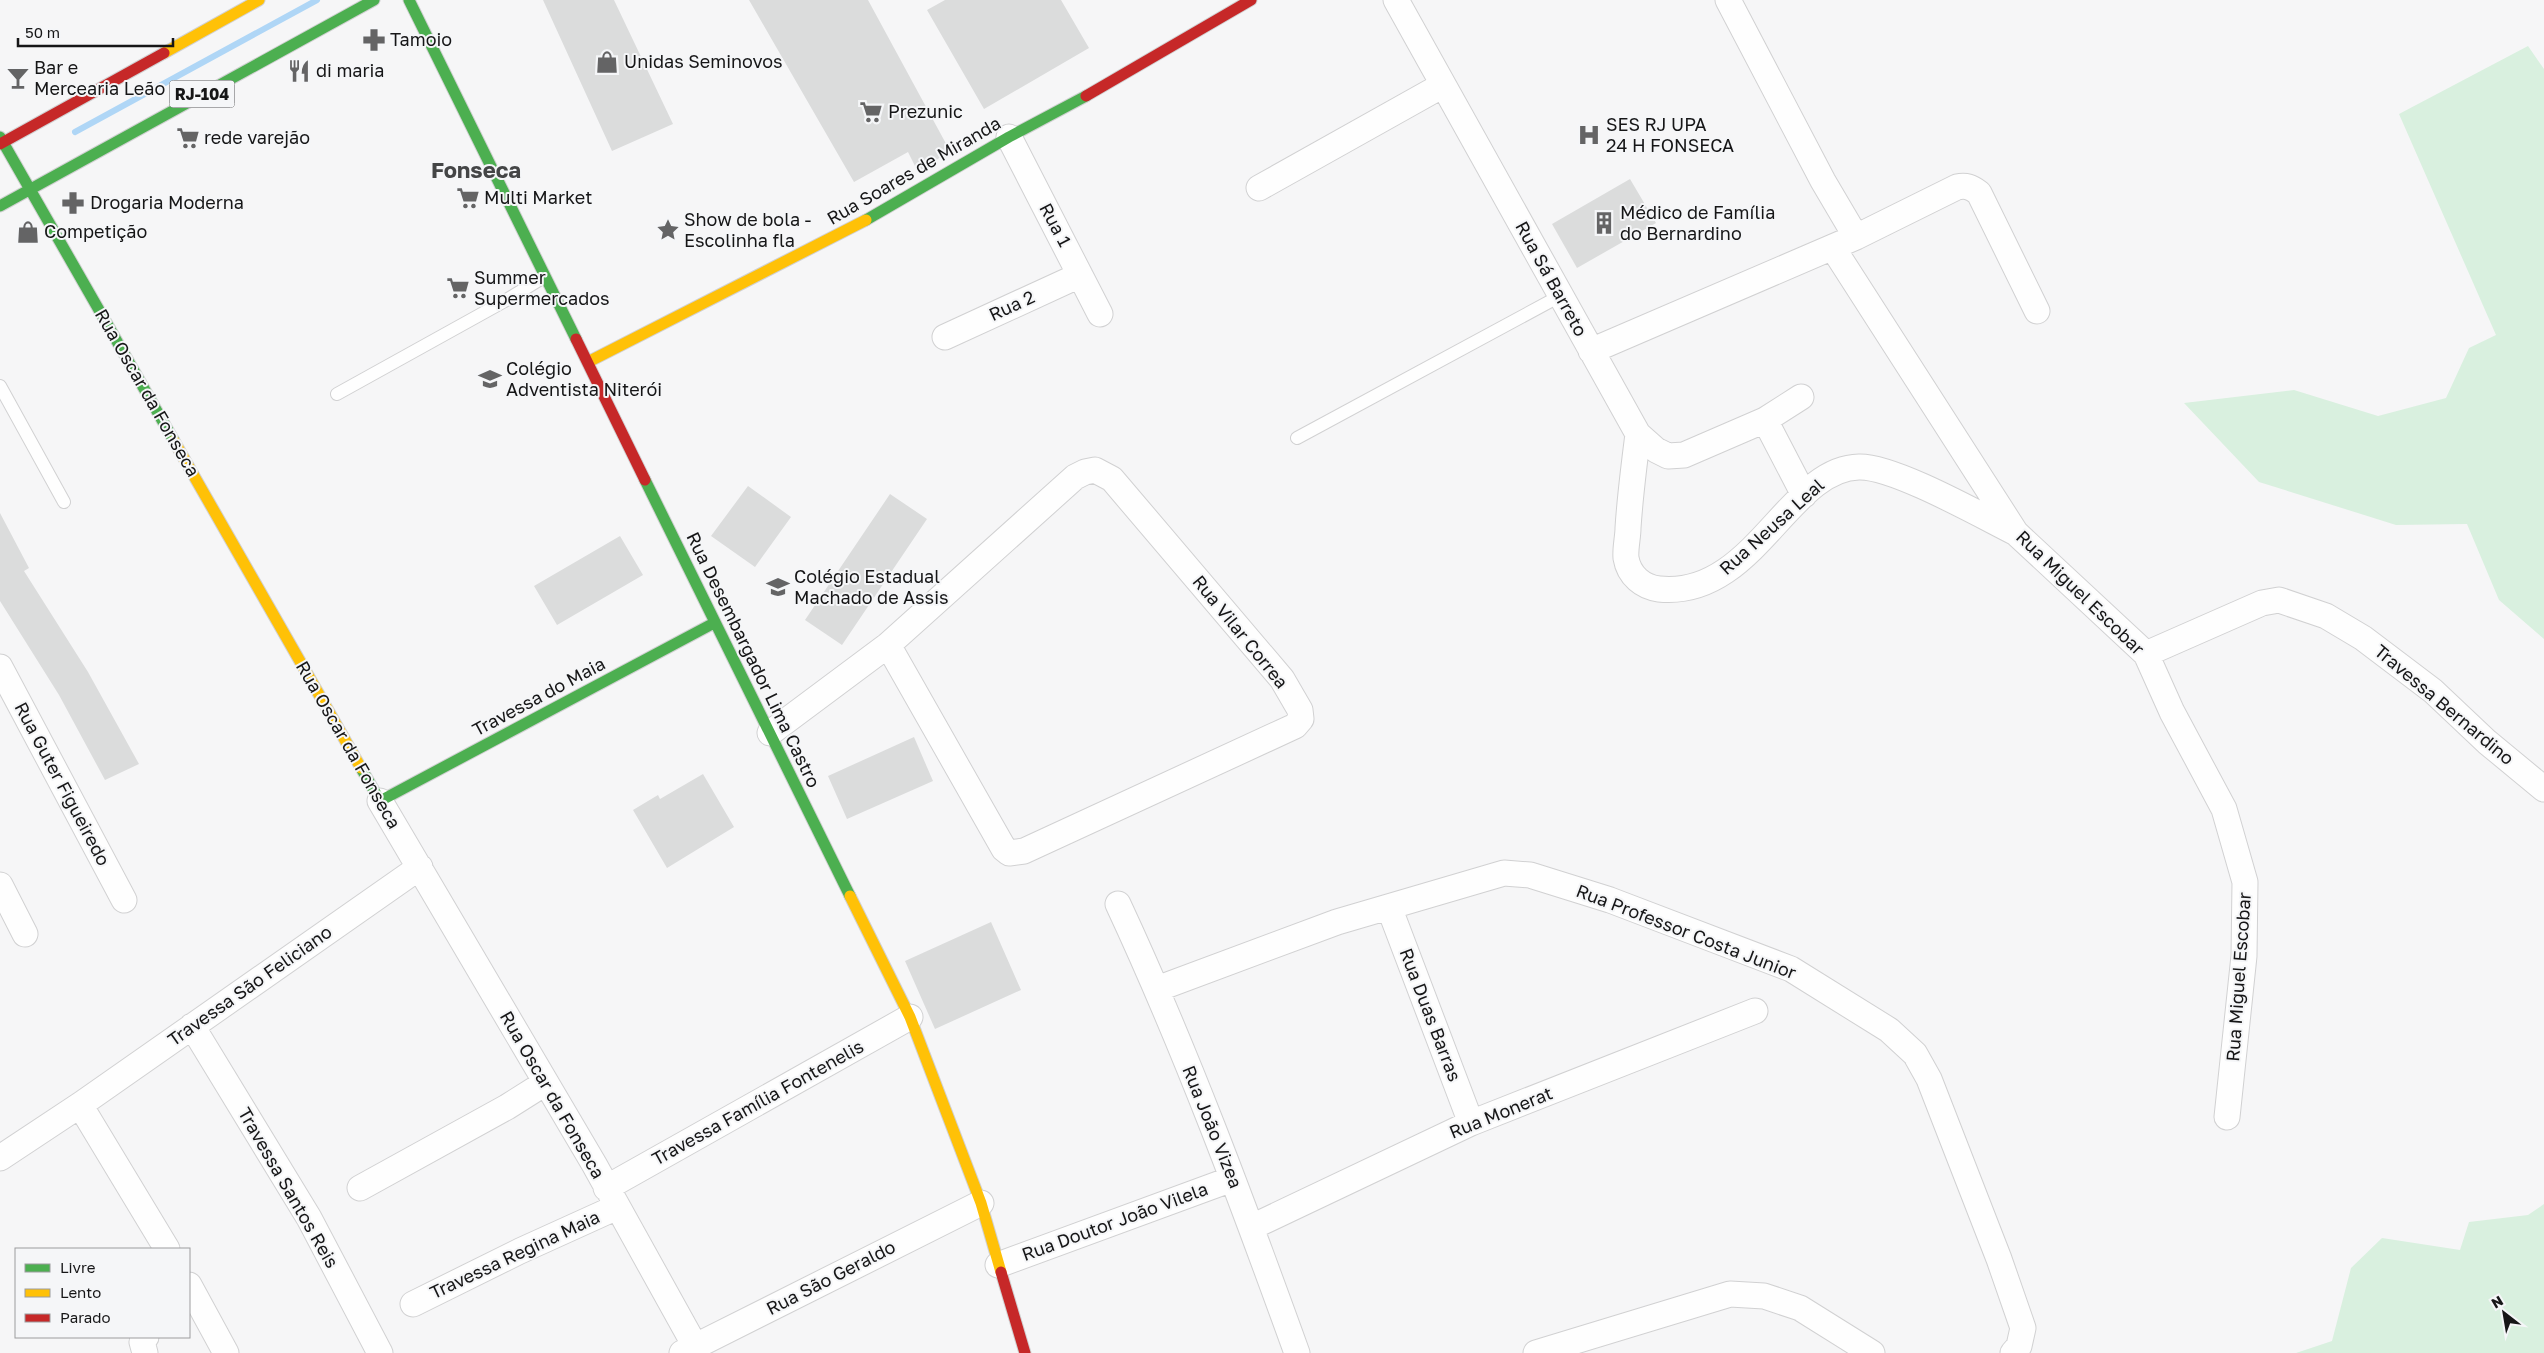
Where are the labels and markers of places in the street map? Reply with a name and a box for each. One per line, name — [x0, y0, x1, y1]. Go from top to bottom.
pharmacy icon: Tamoio — [361, 27, 387, 53]
place label: Tamoio — [390, 28, 452, 50]
shop icon: Unidas Seminovos — [594, 49, 620, 75]
place label: Unidas Seminovos — [624, 50, 783, 72]
place label: Bar e Mercearia Leão — [34, 56, 165, 99]
restaurant icon: di maria — [286, 58, 312, 84]
place label: di maria — [316, 59, 385, 81]
bar icon: Bar e Mercearia Leão — [5, 65, 31, 91]
supermarket icon: Prezunic — [858, 99, 884, 125]
place label: Prezunic — [888, 100, 963, 122]
place label: SES RJ UPA 24 H FONSECA — [1606, 113, 1734, 156]
hospital icon: SES RJ UPA 24 H FONSECA — [1576, 122, 1602, 148]
supermarket icon: rede varejão — [175, 125, 201, 151]
place label: rede varejão — [204, 126, 310, 148]
supermarket icon: Multi Market — [455, 185, 481, 211]
place label: Multi Market — [484, 186, 592, 208]
pharmacy icon: Drogaria Moderna — [60, 190, 86, 216]
place label: Drogaria Moderna — [90, 191, 244, 213]
place label: Médico de Família do Bernardino — [1620, 201, 1775, 244]
place label: Show de bola - Escolinha fla — [684, 208, 812, 251]
building icon: Médico de Família do Bernardino — [1591, 210, 1617, 236]
place icon: Show de bola - Escolinha fla — [655, 217, 681, 243]
shop icon: Competição — [15, 219, 41, 245]
place label: Competição — [44, 220, 147, 242]
place label: Summer Supermercados — [474, 266, 610, 309]
supermarket icon: Summer Supermercados — [445, 275, 471, 301]
place label: Colégio Adventista Niterói — [506, 357, 662, 400]
school or university icon: Colégio Adventista Niterói — [477, 366, 503, 392]
place label: Colégio Estadual Machado de Assis — [794, 565, 949, 608]
school or university icon: Colégio Estadual Machado de Assis — [765, 574, 791, 600]

